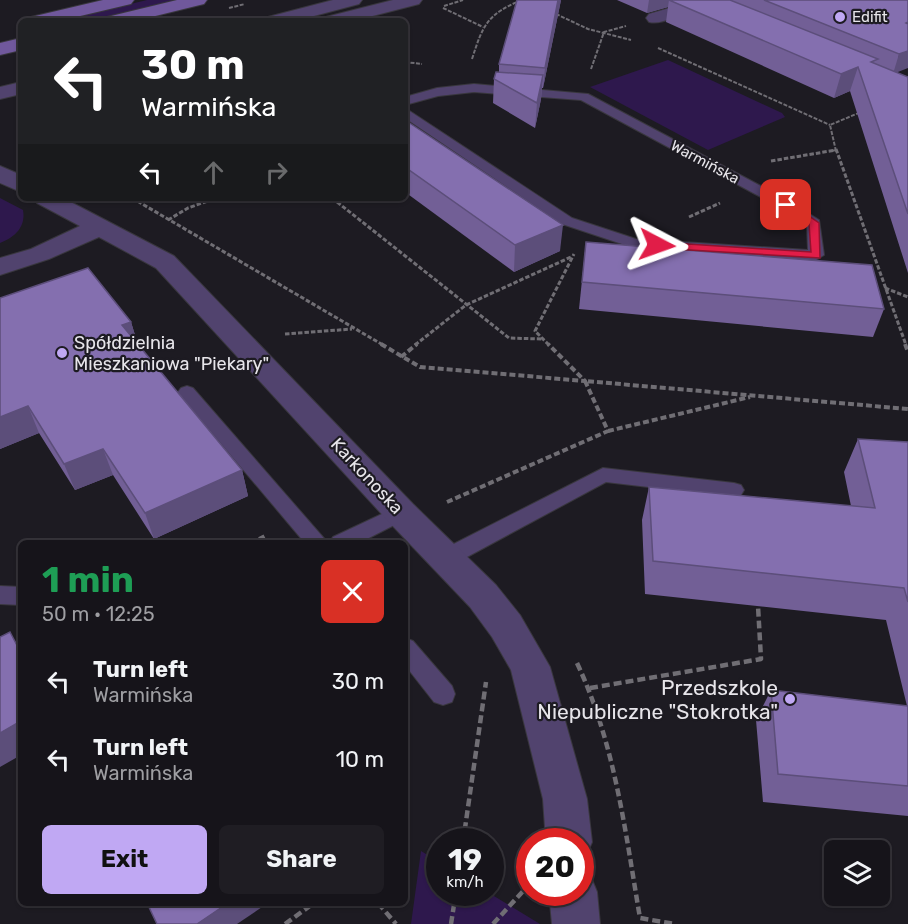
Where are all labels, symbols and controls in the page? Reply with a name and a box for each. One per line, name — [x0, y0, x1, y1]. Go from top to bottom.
place label: Edifit — [852, 8, 888, 26]
marker: Edifit — [833, 10, 847, 24]
text: 30 m — [141, 40, 245, 90]
icon: left — [42, 42, 120, 120]
text: Warmińska — [141, 91, 276, 123]
street label: Warmińska — [668, 136, 742, 188]
icon: left — [134, 156, 167, 189]
icon: ahead — [197, 156, 230, 189]
icon: right — [260, 156, 293, 189]
pin — [760, 179, 811, 230]
icon: arrive — [769, 188, 802, 221]
position arrow — [625, 213, 689, 277]
place label: Spółdzielnia Mieszkaniowa "Piekary" — [74, 332, 269, 375]
marker: Spółdzielnia Mieszkaniowa "Piekary" — [55, 346, 69, 360]
street label: Karkonoska — [326, 433, 408, 519]
text: 1 min — [42, 558, 134, 601]
button: close — [321, 560, 384, 623]
text: 50 m · 12:25 — [42, 602, 155, 626]
text: Turn left — [93, 656, 188, 683]
icon: left — [42, 665, 75, 698]
text: 30 m — [332, 668, 384, 695]
place label: Przedszkole Niepubliczne "Stokrotka" — [537, 675, 778, 724]
text: Warmińska — [93, 683, 193, 707]
marker: Przedszkole Niepubliczne "Stokrotka" — [783, 692, 797, 706]
text: Turn left — [93, 734, 188, 761]
icon: left — [42, 743, 75, 776]
text: 10 m — [336, 746, 384, 773]
text: Warmińska — [93, 761, 193, 785]
button: Exit — [42, 825, 207, 894]
button: Share — [219, 825, 384, 894]
speed limit sign: 20 — [516, 828, 594, 906]
map controls — [824, 840, 890, 906]
button: layers — [824, 840, 890, 906]
text: 19 — [448, 842, 482, 878]
text: km/h — [446, 873, 484, 891]

